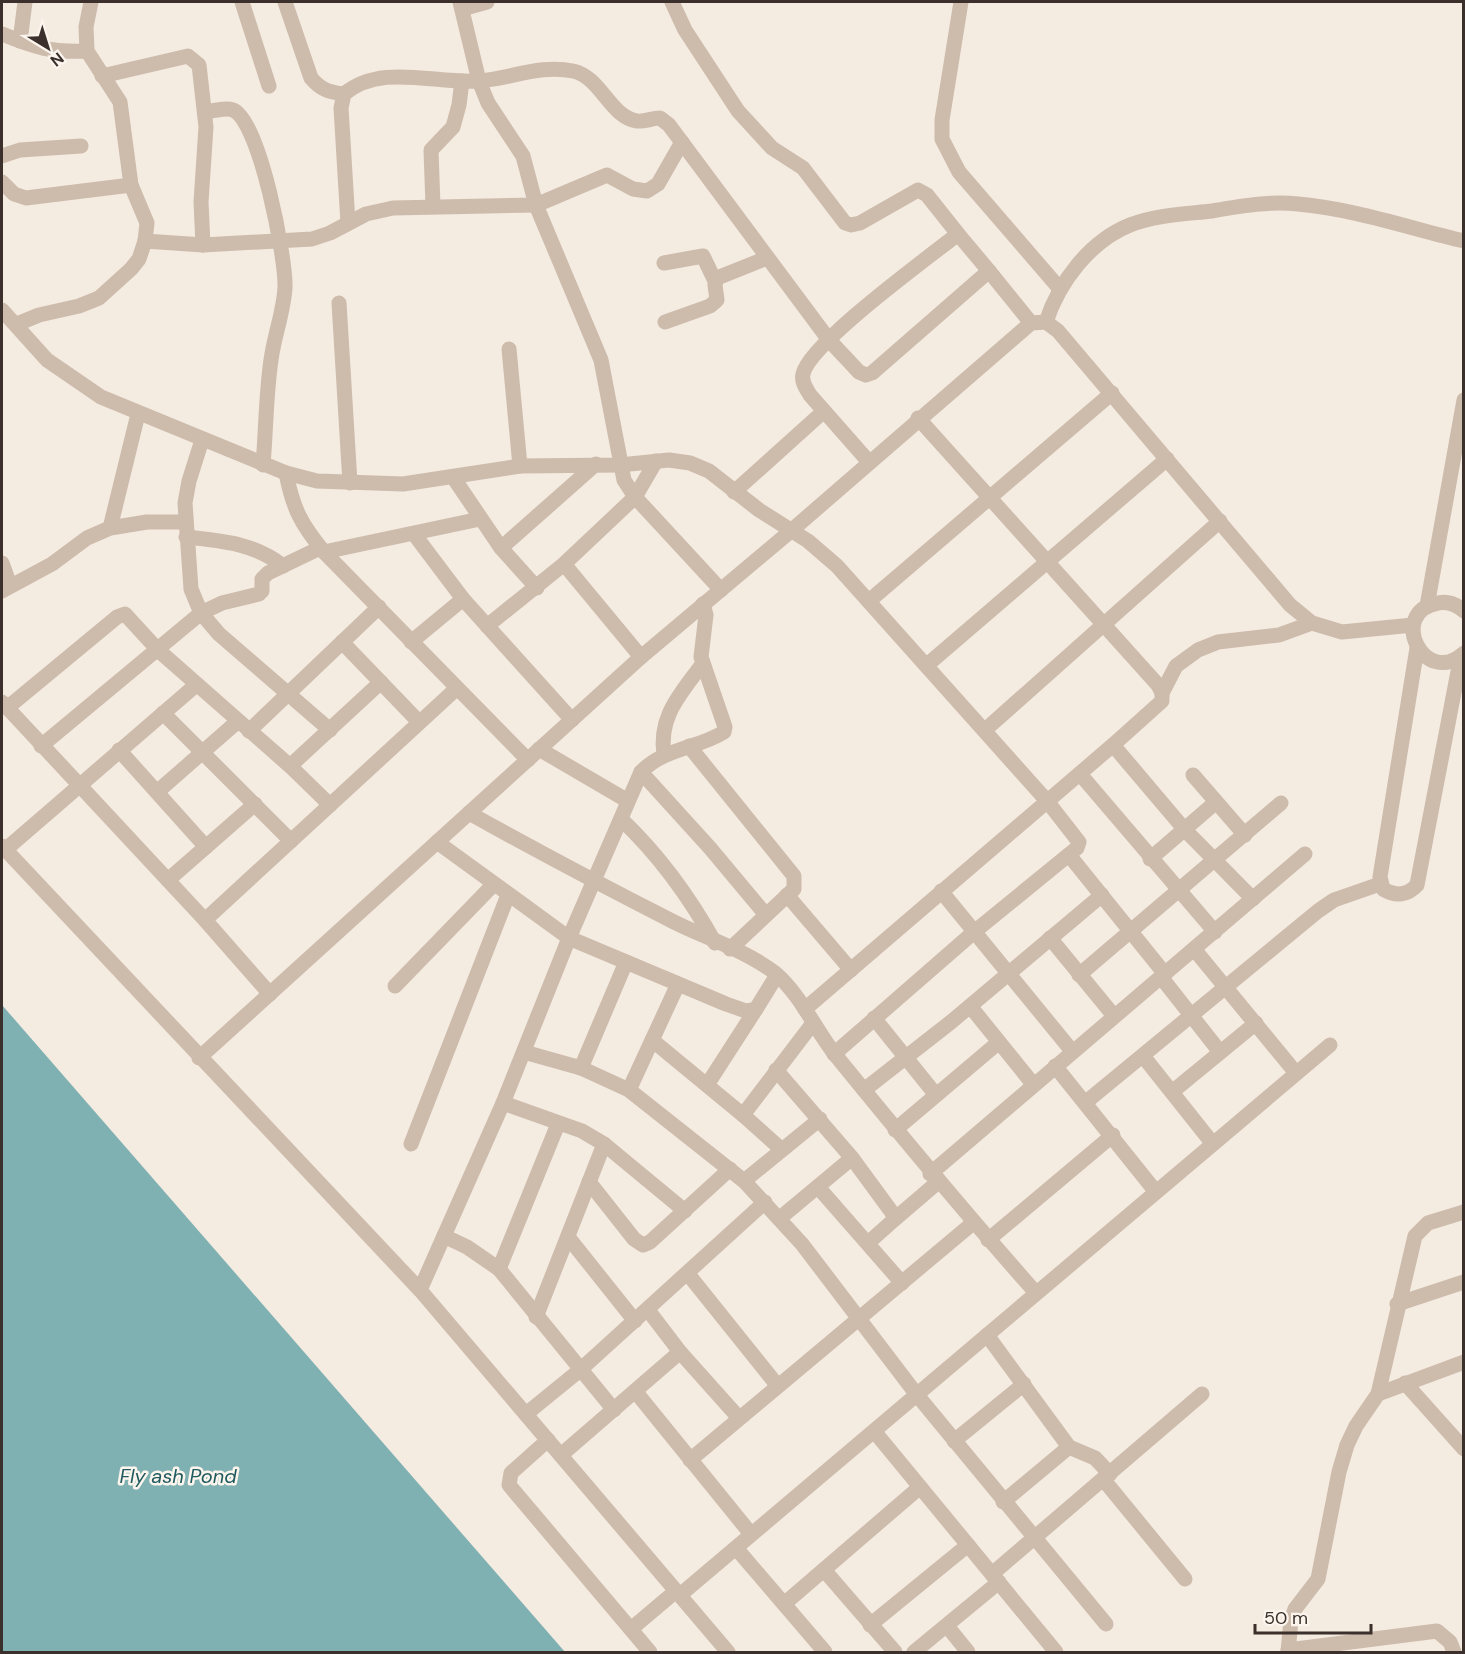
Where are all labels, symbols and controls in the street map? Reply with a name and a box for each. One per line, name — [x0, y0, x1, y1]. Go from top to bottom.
north arrow — [18, 18, 78, 78]
text: N — [46, 48, 68, 71]
water label: Fly ash Pond — [119, 1463, 237, 1489]
scale bar — [1255, 1597, 1370, 1635]
text: 50 m — [1264, 1606, 1308, 1630]

